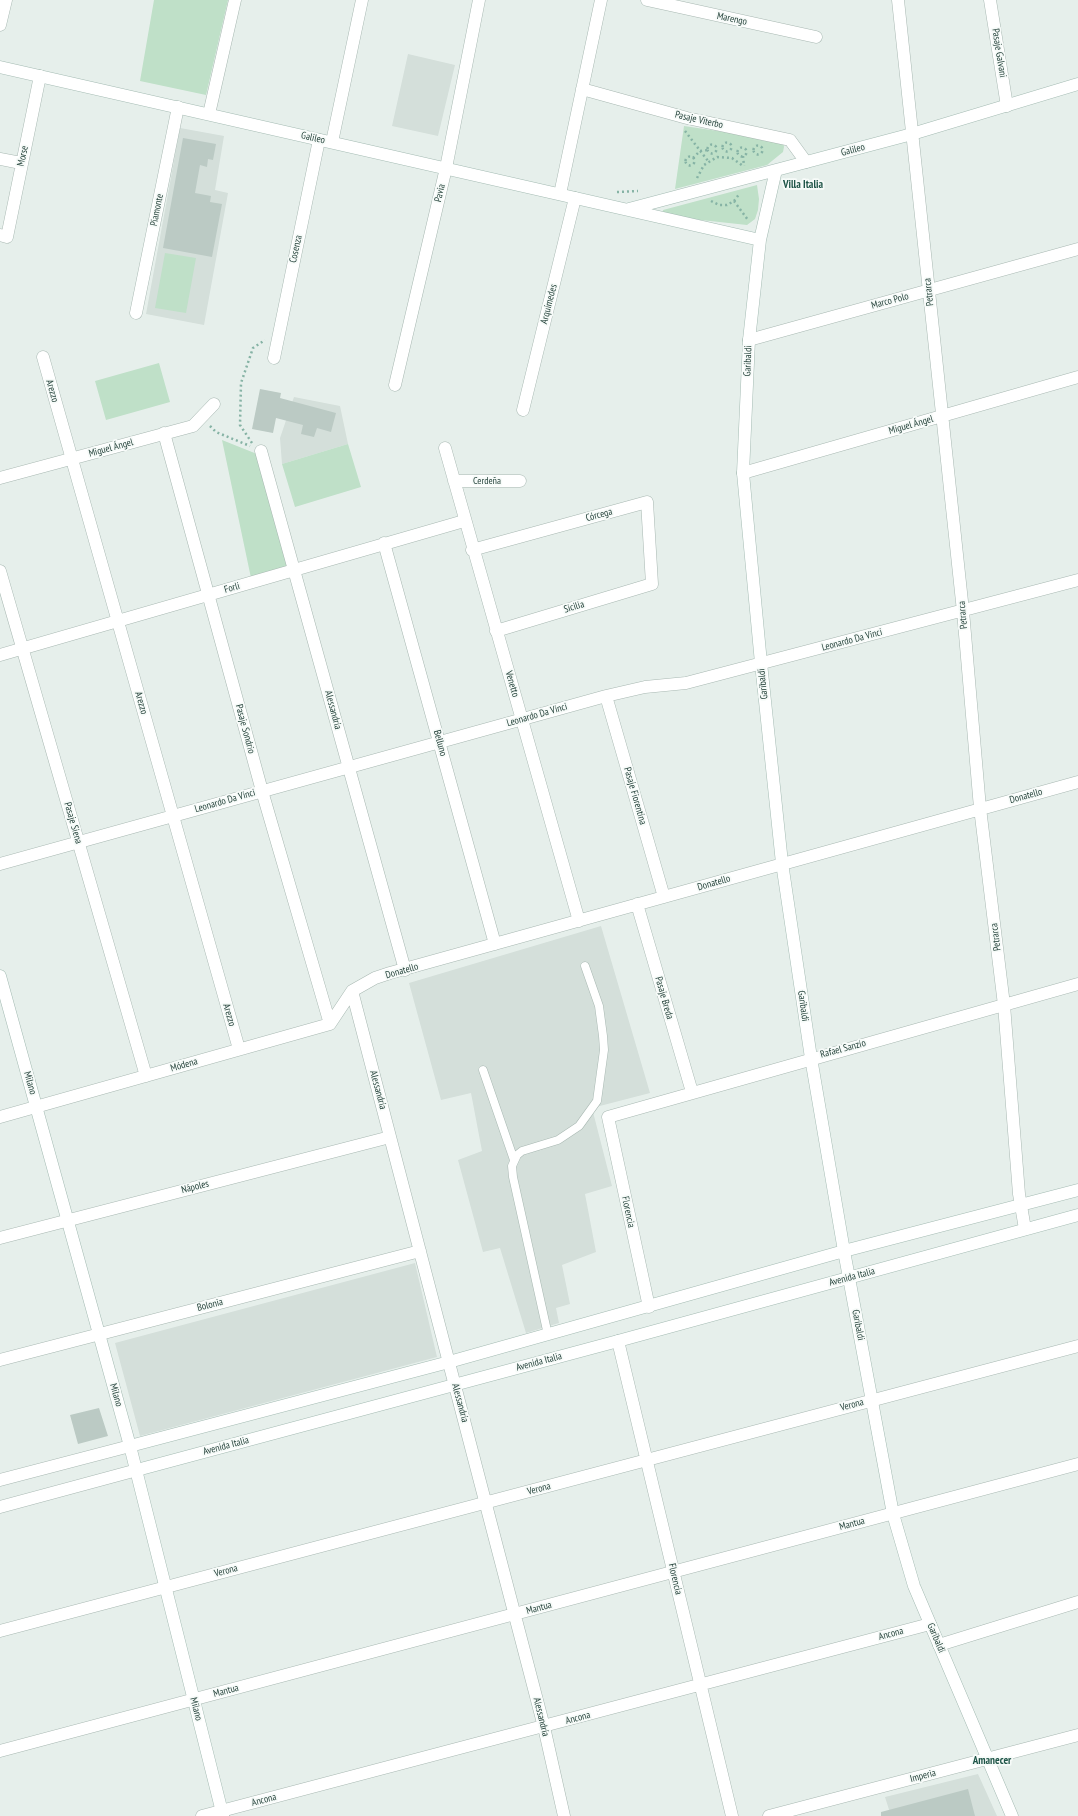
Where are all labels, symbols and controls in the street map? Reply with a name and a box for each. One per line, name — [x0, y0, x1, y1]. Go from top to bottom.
street label: Marengo — [716, 10, 748, 28]
street label: Pasaje Galvani — [989, 28, 1009, 78]
street label: Pasaje Viterbo — [674, 109, 724, 131]
street label: Galileo — [300, 129, 326, 147]
street label: Galileo — [840, 141, 866, 159]
street label: Morse — [15, 145, 31, 167]
district label: Villa Italia — [783, 178, 823, 192]
street label: Pavia — [432, 183, 448, 203]
street label: Piamonte — [148, 193, 166, 227]
street label: Cosenza — [287, 234, 305, 264]
street label: Petrarca — [922, 277, 936, 307]
street label: Arquímedes — [538, 283, 560, 325]
street label: Marco Polo — [870, 290, 910, 312]
street label: Garibaldi — [741, 345, 755, 377]
street label: Arezzo — [43, 378, 61, 404]
street label: Miguel Ángel — [887, 413, 935, 437]
street label: Miguel Ángel — [87, 436, 135, 460]
street label: Cerdeña — [473, 475, 501, 487]
street label: Córcega — [584, 506, 614, 524]
street label: Forli — [223, 580, 241, 596]
street label: Sicilia — [562, 598, 586, 616]
street label: Petrarca — [956, 600, 970, 630]
street label: Leonardo Da Vinci — [820, 626, 884, 654]
street label: Garibaldi — [755, 668, 771, 700]
street label: Venetto — [503, 670, 521, 698]
street label: Alessandría — [322, 689, 344, 731]
street label: Arezzo — [132, 690, 150, 716]
street label: Leonardo Da Vinci — [505, 701, 569, 729]
street label: Pasaje Sondrio — [233, 703, 257, 755]
street label: Belluno — [431, 729, 449, 757]
street label: Pasaje Fiorentina — [621, 766, 649, 826]
street label: Donatello — [1008, 786, 1044, 806]
street label: Leonardo Da Vinci — [193, 787, 257, 815]
street label: Pasaje Siena — [61, 801, 85, 845]
street label: Donatello — [696, 873, 732, 893]
street label: Petrarca — [988, 922, 1004, 952]
street label: Donatello — [384, 961, 420, 981]
street label: Pasaje Breda — [652, 975, 676, 1021]
street label: Garibaldi — [795, 990, 811, 1022]
street label: Arezzo — [220, 1002, 238, 1028]
street label: Rafael Sanzio — [819, 1037, 867, 1061]
street label: Módena — [169, 1055, 199, 1075]
street label: Alessandría — [367, 1069, 389, 1111]
street label: Milano — [21, 1070, 39, 1096]
street label: Nápoles — [180, 1178, 210, 1196]
street label: Florencia — [619, 1195, 637, 1229]
street label: Avenida Italia — [828, 1265, 876, 1289]
street label: Bolonia — [196, 1296, 224, 1314]
street label: Garibaldi — [849, 1309, 867, 1341]
street label: Avenida Italia — [515, 1350, 563, 1374]
street label: Milano — [107, 1382, 125, 1408]
street label: Alessandría — [449, 1382, 471, 1424]
street label: Verona — [839, 1396, 865, 1414]
street label: Avenida Italia — [202, 1434, 250, 1458]
street label: Verona — [526, 1480, 552, 1498]
street label: Mantua — [838, 1515, 866, 1533]
street label: Verona — [213, 1562, 239, 1580]
street label: Florencia — [666, 1562, 684, 1596]
street label: Mantua — [525, 1599, 553, 1617]
street label: Garibaldi — [924, 1621, 948, 1655]
street label: Ancona — [877, 1625, 905, 1643]
street label: Mantua — [212, 1682, 240, 1700]
street label: Milano — [187, 1696, 205, 1722]
street label: Alessandría — [530, 1696, 552, 1738]
street label: Ancona — [564, 1709, 592, 1727]
district label: Amanecer — [973, 1754, 1011, 1768]
street label: Imperia — [909, 1767, 937, 1785]
street label: Ancona — [250, 1791, 278, 1809]

